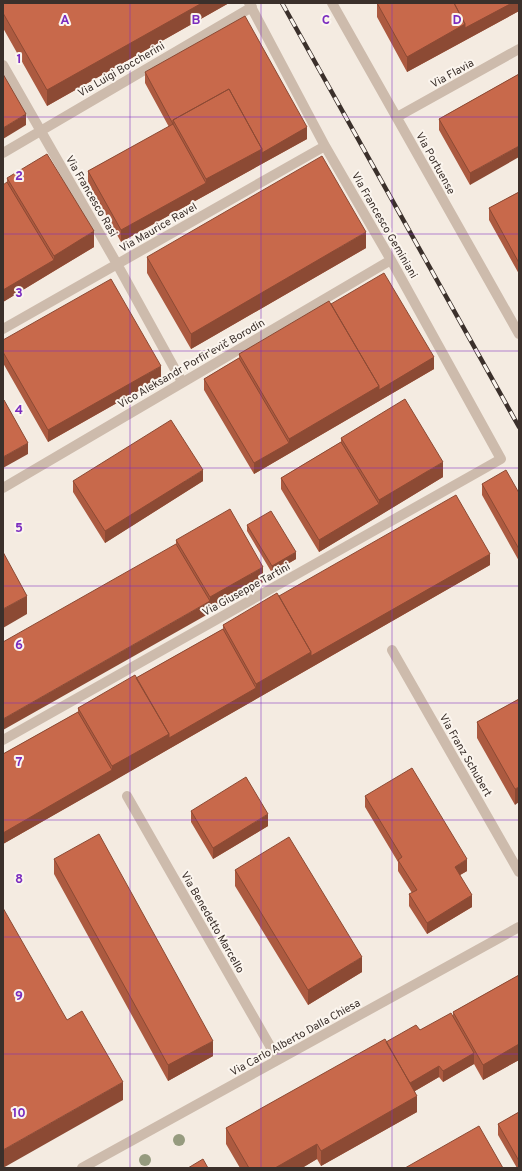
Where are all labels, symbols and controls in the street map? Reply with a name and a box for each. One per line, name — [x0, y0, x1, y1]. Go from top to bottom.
text: A — [60, 13, 70, 29]
text: B — [192, 13, 201, 29]
text: C — [322, 13, 330, 29]
text: D — [452, 13, 462, 29]
street label: Via Luigi Boccherini — [75, 39, 168, 100]
text: 1 — [16, 52, 22, 68]
street label: Via Flavia — [428, 56, 477, 91]
street label: Via Portuense — [412, 130, 458, 197]
street label: Via Francesco Rasi — [62, 153, 120, 240]
text: 2 — [15, 169, 23, 185]
street label: Via Francesco Geminiani — [348, 170, 420, 281]
street label: Via Maurice Ravel — [117, 200, 200, 256]
text: 3 — [15, 286, 23, 302]
street label: Vico Aleksandr Porfir'evič Borodin — [115, 316, 268, 412]
text: 4 — [15, 403, 23, 419]
text: 5 — [15, 521, 23, 537]
street label: Via Giuseppe Tartini — [200, 560, 293, 620]
text: 6 — [15, 638, 23, 654]
street label: Via Franz Schubert — [436, 712, 495, 799]
text: 7 — [16, 755, 23, 771]
street label: Via Benedetto Marcello — [177, 869, 247, 976]
text: 8 — [15, 872, 23, 888]
text: 9 — [15, 989, 23, 1005]
street label: Via Carlo Alberto Dalla Chiesa — [228, 996, 363, 1080]
text: 10 — [12, 1106, 26, 1122]

